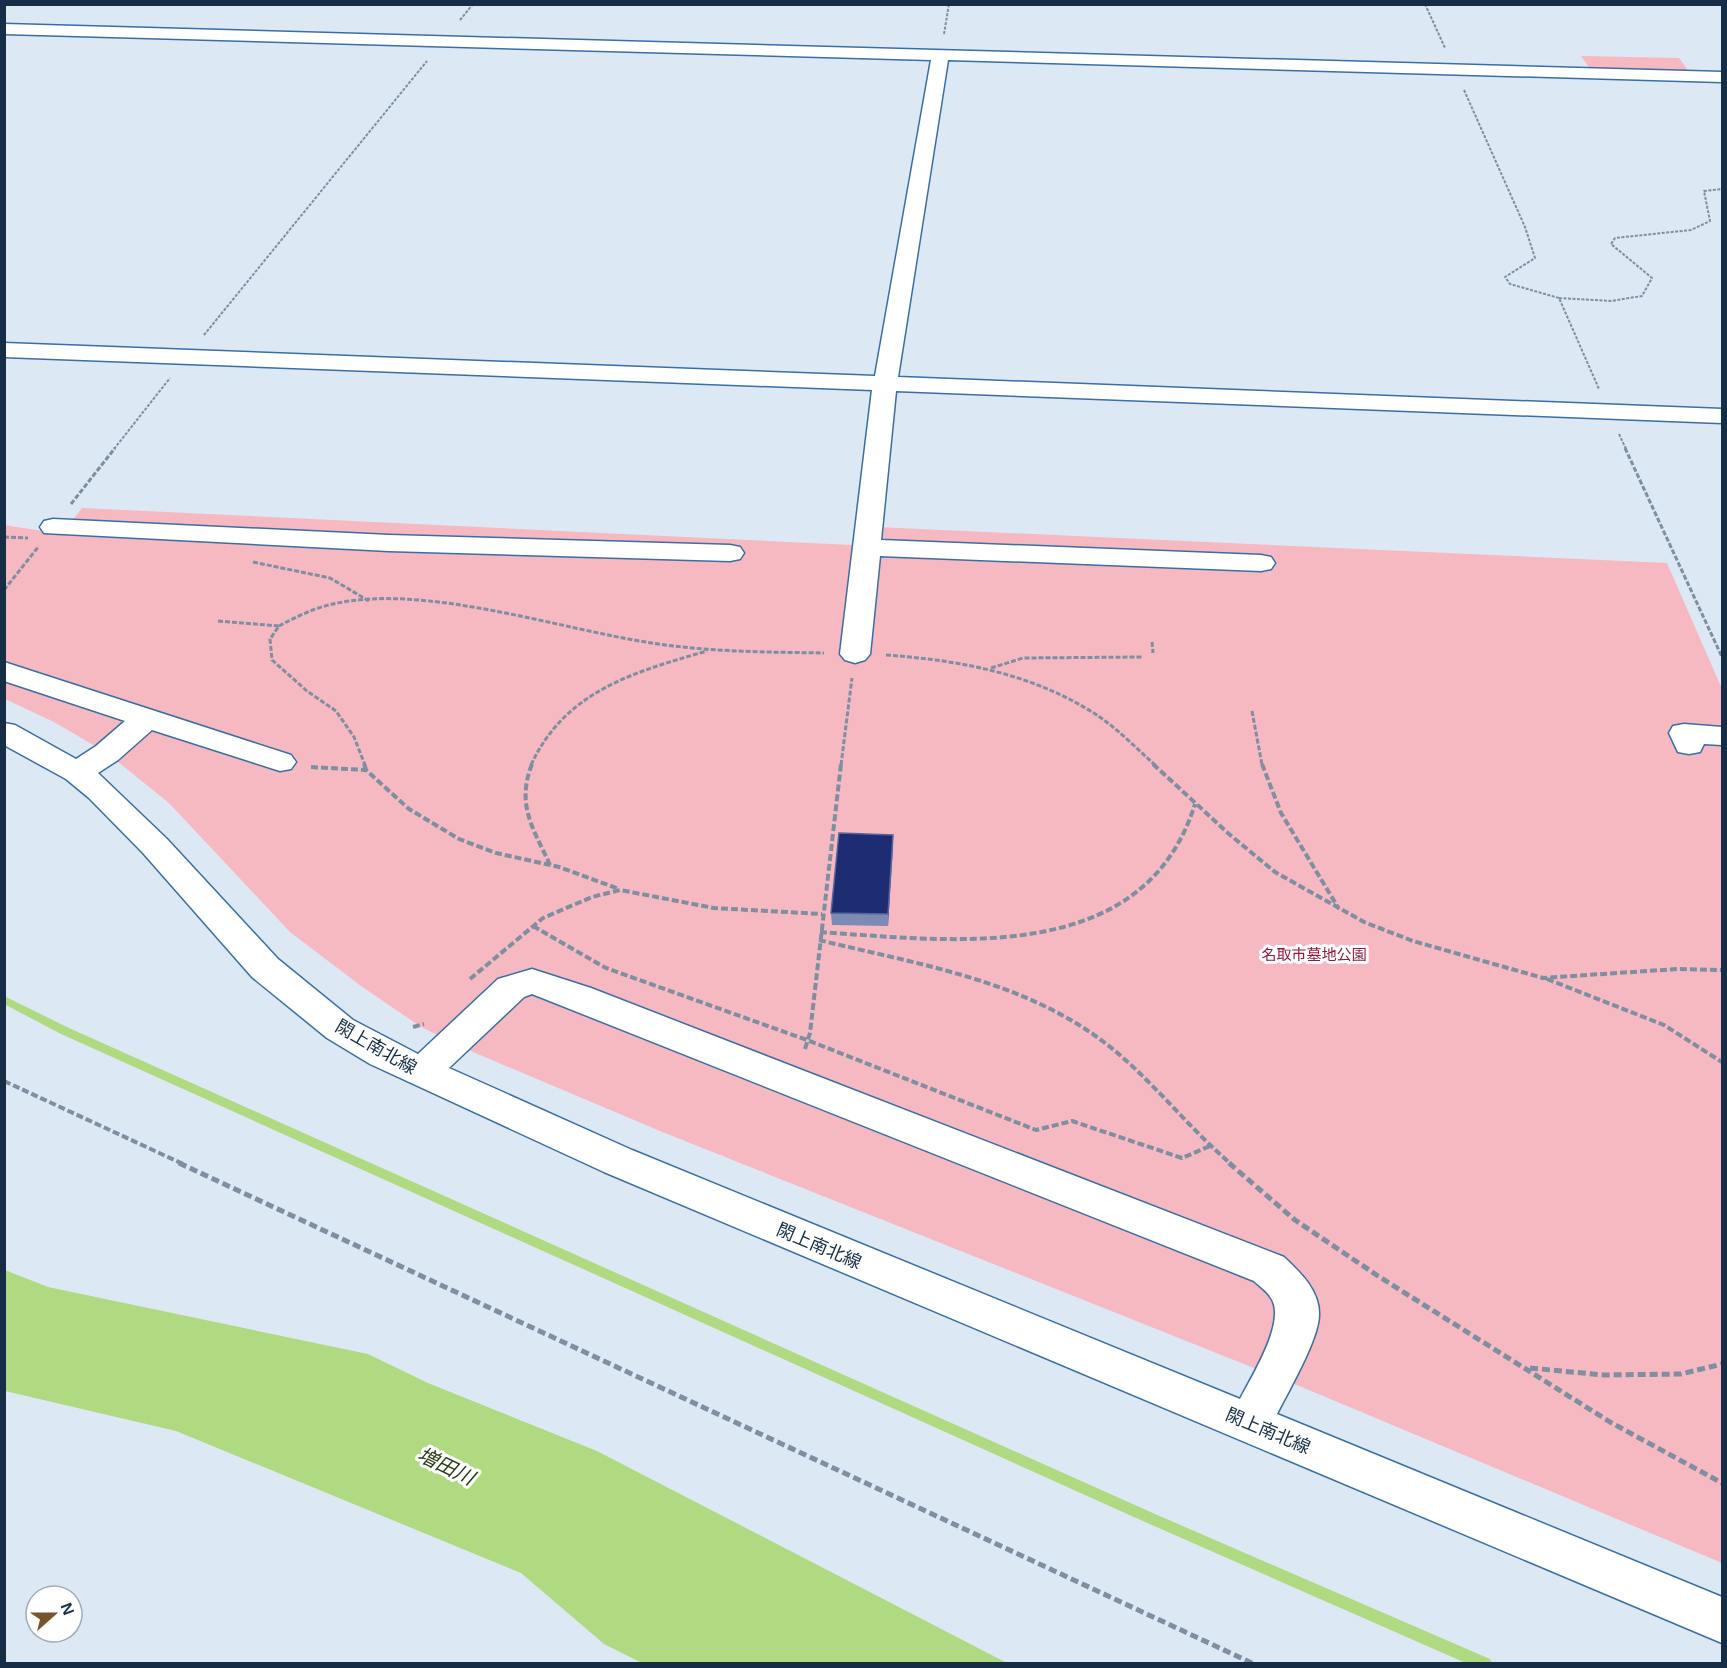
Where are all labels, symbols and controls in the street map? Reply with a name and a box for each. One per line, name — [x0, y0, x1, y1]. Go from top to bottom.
park label: 名取市墓地公園 — [1261, 946, 1367, 963]
street label: 閖上南北線 — [332, 1016, 420, 1078]
street label: 閖上南北線 — [774, 1219, 864, 1273]
street label: 閖上南北線 — [1223, 1404, 1313, 1458]
water label: 増田川 — [414, 1443, 480, 1490]
north arrow — [24, 1584, 84, 1644]
text: N — [58, 1600, 78, 1617]

